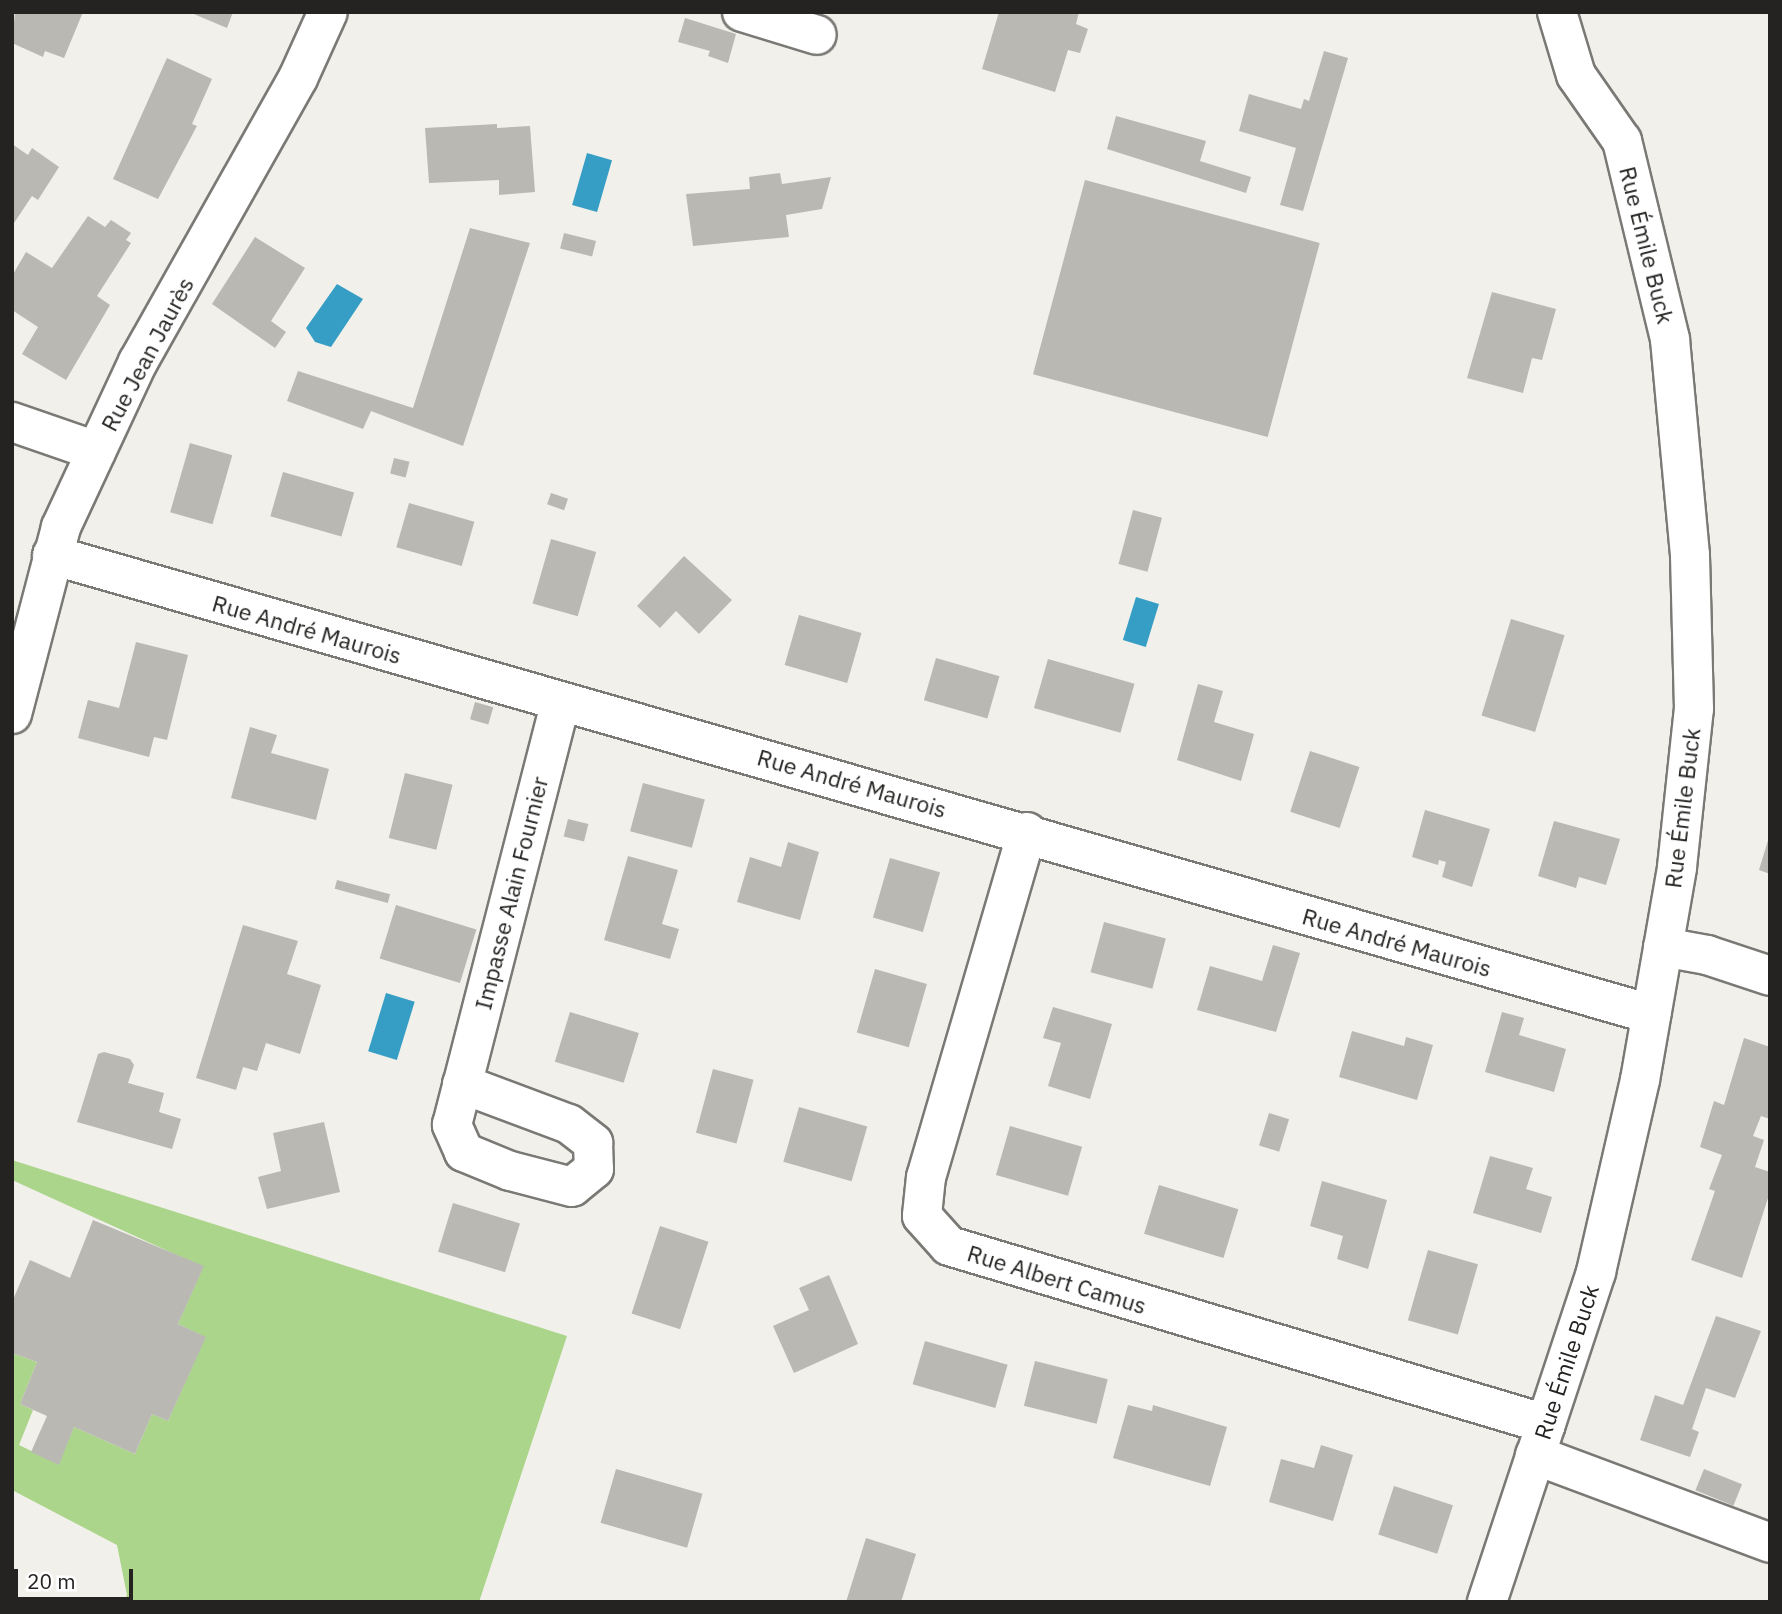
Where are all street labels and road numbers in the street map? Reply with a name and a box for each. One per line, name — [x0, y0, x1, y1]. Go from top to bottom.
street label: Rue Émile Buck — [1614, 163, 1680, 327]
street label: Rue Jean Jaurès — [95, 272, 199, 436]
street label: Rue André Maurois — [209, 589, 405, 669]
street label: Rue Émile Buck — [1658, 726, 1706, 890]
street label: Rue André Maurois — [754, 743, 950, 823]
street label: Impasse Alain Fournier — [469, 774, 553, 1012]
street label: Rue André Maurois — [1299, 902, 1495, 982]
street label: Rue Albert Camus — [964, 1239, 1150, 1319]
street label: Rue Émile Buck — [1528, 1281, 1604, 1443]

